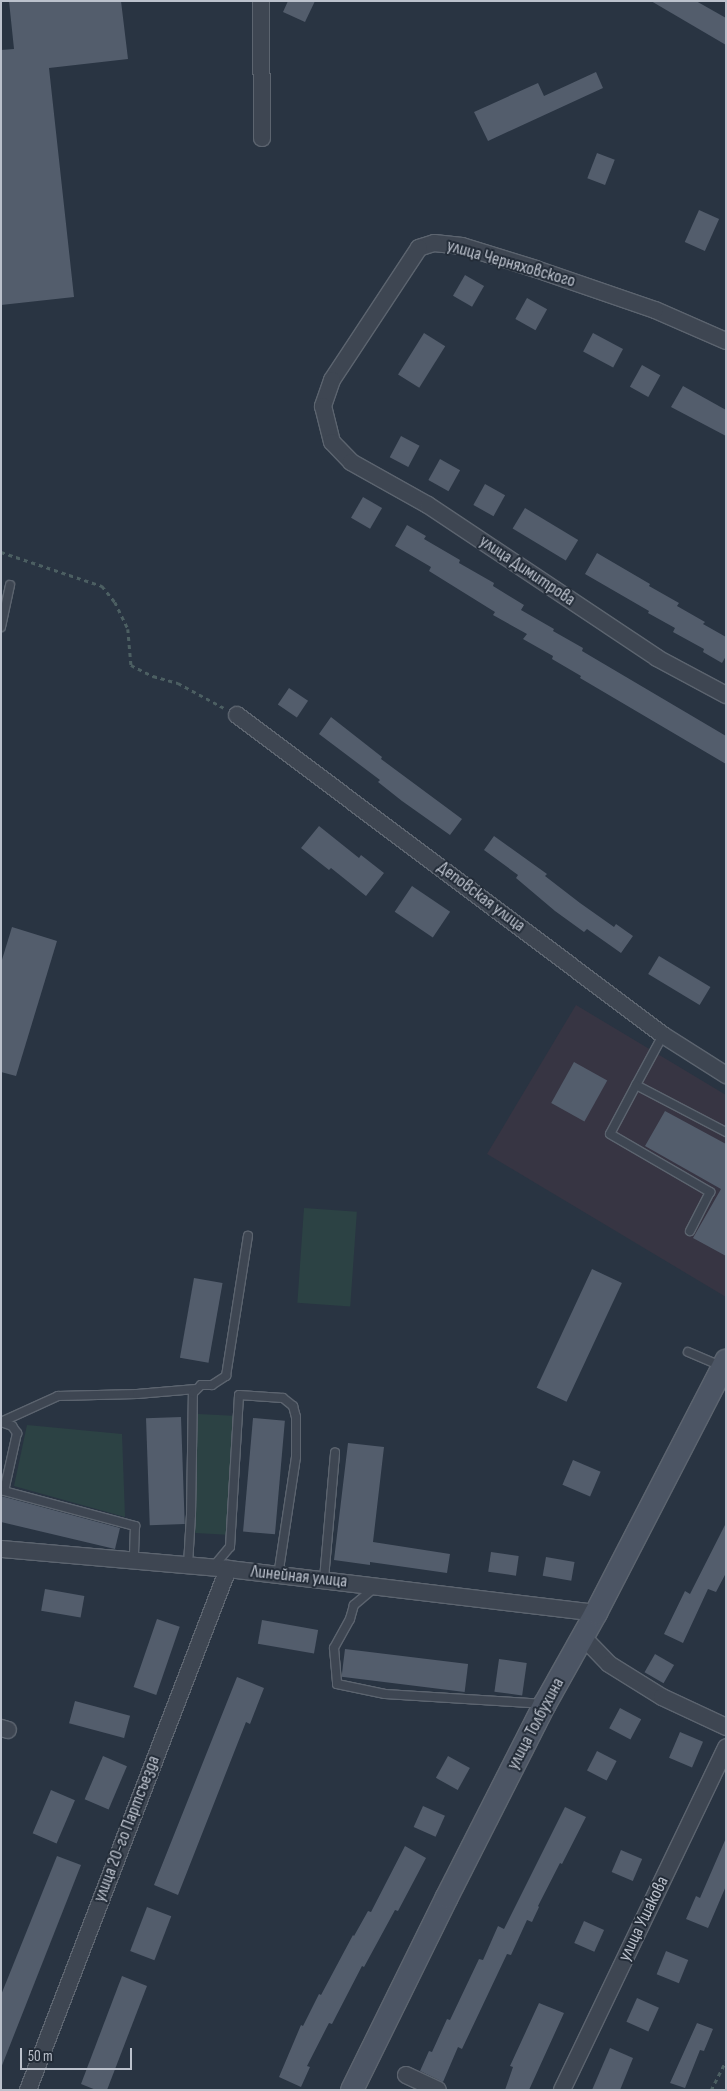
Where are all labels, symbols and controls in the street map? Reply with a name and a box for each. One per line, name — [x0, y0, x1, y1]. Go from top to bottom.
street label: улица Черняховского — [444, 235, 578, 293]
street label: улица Димитрова — [475, 531, 579, 611]
street label: Деповская улица — [433, 857, 529, 937]
street label: Линейная улица — [250, 1561, 348, 1593]
street label: улица Толбухина — [503, 1674, 569, 1774]
street label: улица 20-го Партсъезда — [89, 1753, 165, 1905]
street label: улица Ушакова — [614, 1873, 674, 1965]
scale bar — [22, 2038, 135, 2070]
text: 50 m — [28, 2047, 53, 2066]

